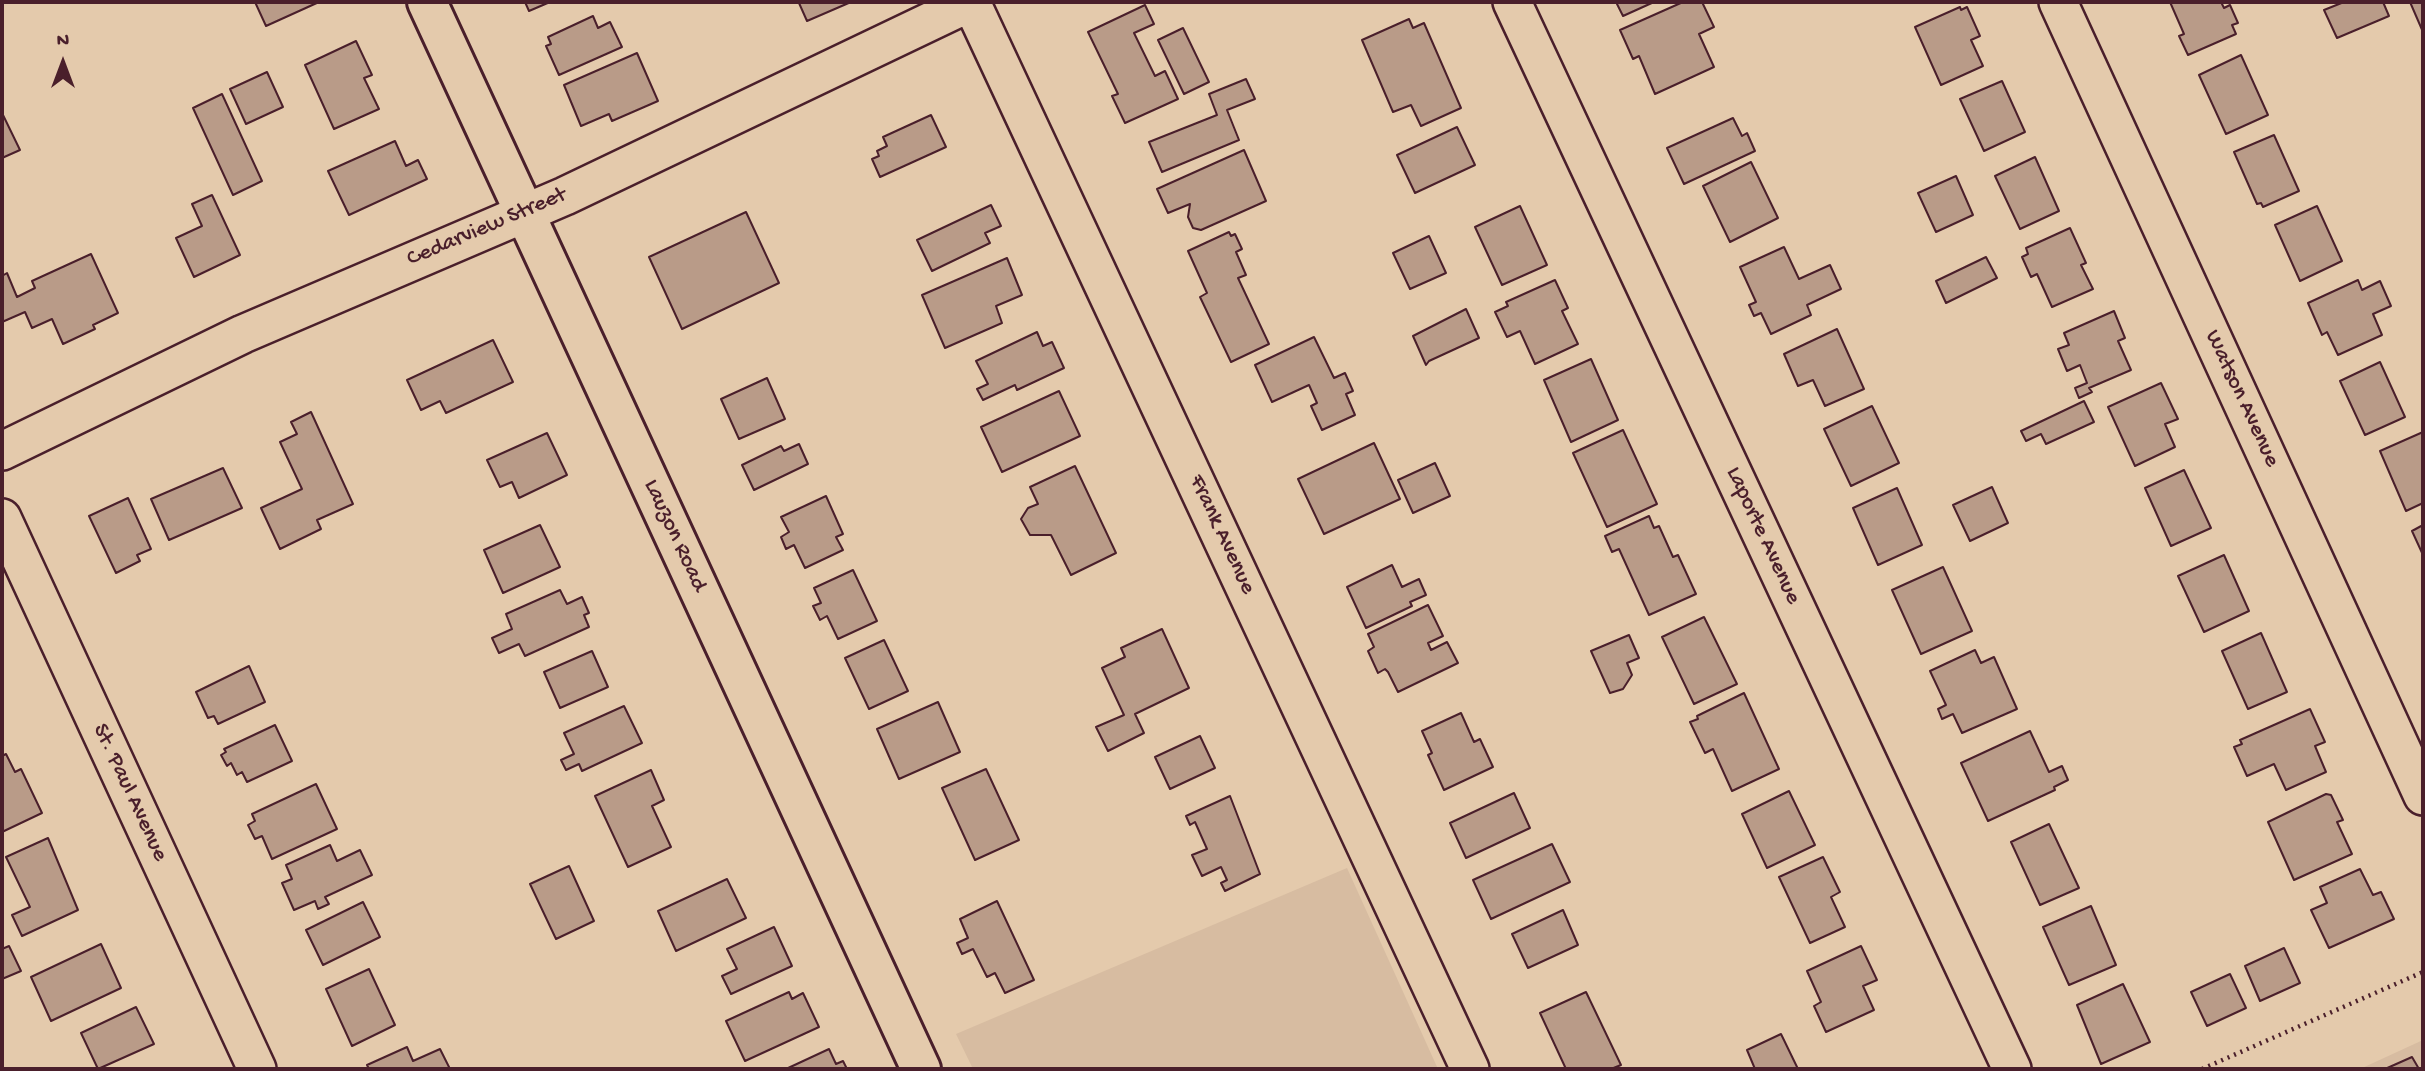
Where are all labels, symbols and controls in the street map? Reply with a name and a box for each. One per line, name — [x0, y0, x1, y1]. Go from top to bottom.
north arrow — [28, 28, 98, 98]
text: N — [57, 30, 69, 53]
street label: Cedarview Street — [403, 182, 571, 274]
street label: Watson Avenue — [2197, 326, 2285, 472]
street label: Laporte Avenue — [1718, 463, 1806, 609]
street label: Frank Avenue — [1181, 471, 1261, 599]
street label: Lauzon Road — [636, 475, 712, 597]
street label: St. Paul Avenue — [85, 720, 173, 866]

